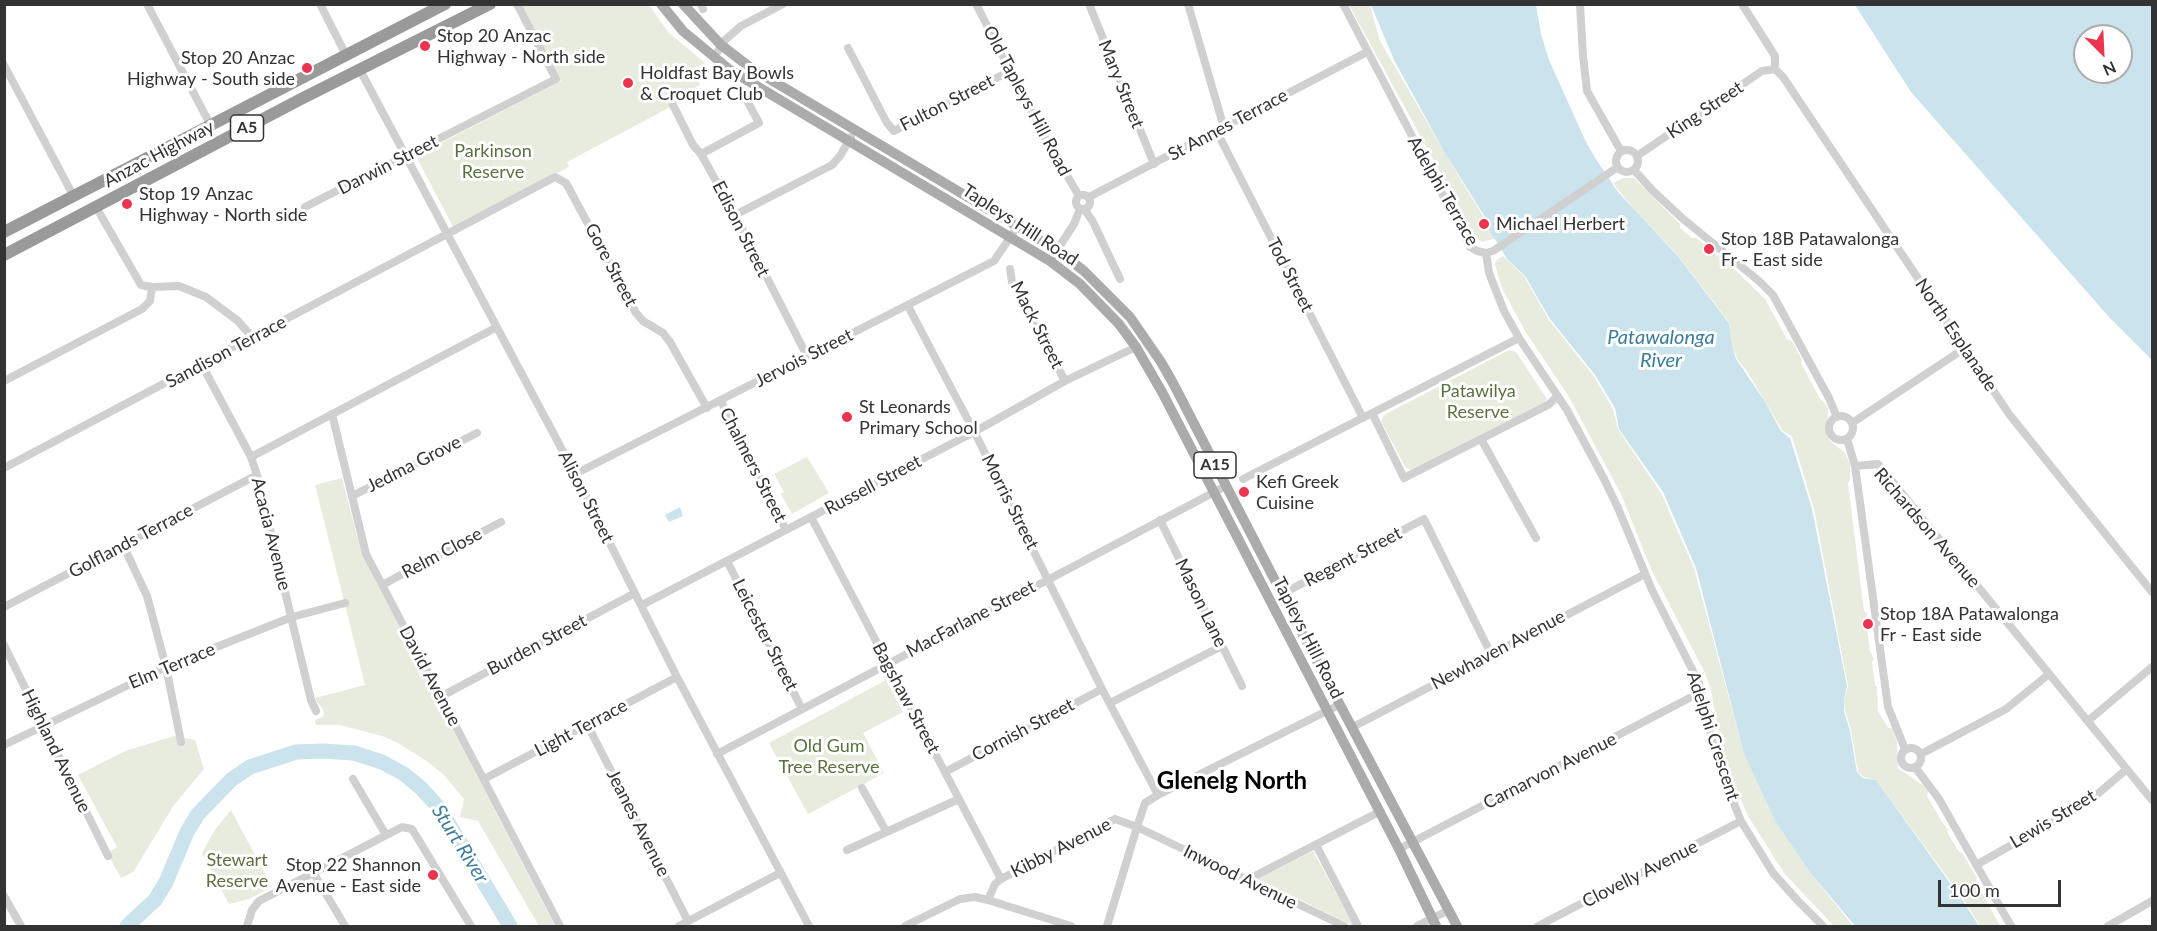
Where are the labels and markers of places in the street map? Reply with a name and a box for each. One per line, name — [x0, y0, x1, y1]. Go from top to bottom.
place label: Stop 20 Anzac Highway - North side — [437, 25, 605, 68]
marker: Stop 20 Anzac Highway - North side — [418, 39, 432, 53]
place label: Stop 20 Anzac Highway - South side — [127, 47, 295, 90]
marker: Stop 20 Anzac Highway - South side — [300, 61, 314, 75]
place label: Holdfast Bay Bowls & Croquet Club — [640, 62, 794, 104]
marker: Holdfast Bay Bowls & Croquet Club — [621, 76, 635, 90]
place label: Stop 19 Anzac Highway - North side — [139, 183, 307, 226]
marker: Stop 19 Anzac Highway - North side — [120, 197, 134, 211]
place label: Michael Herbert — [1496, 213, 1625, 235]
marker: Michael Herbert — [1477, 217, 1491, 231]
place label: Stop 18B Patawalonga Fr - East side — [1721, 228, 1899, 270]
marker: Stop 18B Patawalonga Fr - East side — [1702, 242, 1716, 256]
place label: St Leonards Primary School — [859, 396, 978, 438]
marker: St Leonards Primary School — [840, 410, 854, 424]
place label: Kefi Greek Cuisine — [1256, 471, 1339, 514]
marker: Kefi Greek Cuisine — [1237, 485, 1251, 499]
place label: Stop 18A Patawalonga Fr - East side — [1880, 603, 2059, 646]
marker: Stop 18A Patawalonga Fr - East side — [1861, 617, 1875, 631]
place label: Stop 22 Shannon Avenue - East side — [276, 854, 421, 896]
marker: Stop 22 Shannon Avenue - East side — [426, 868, 440, 882]

